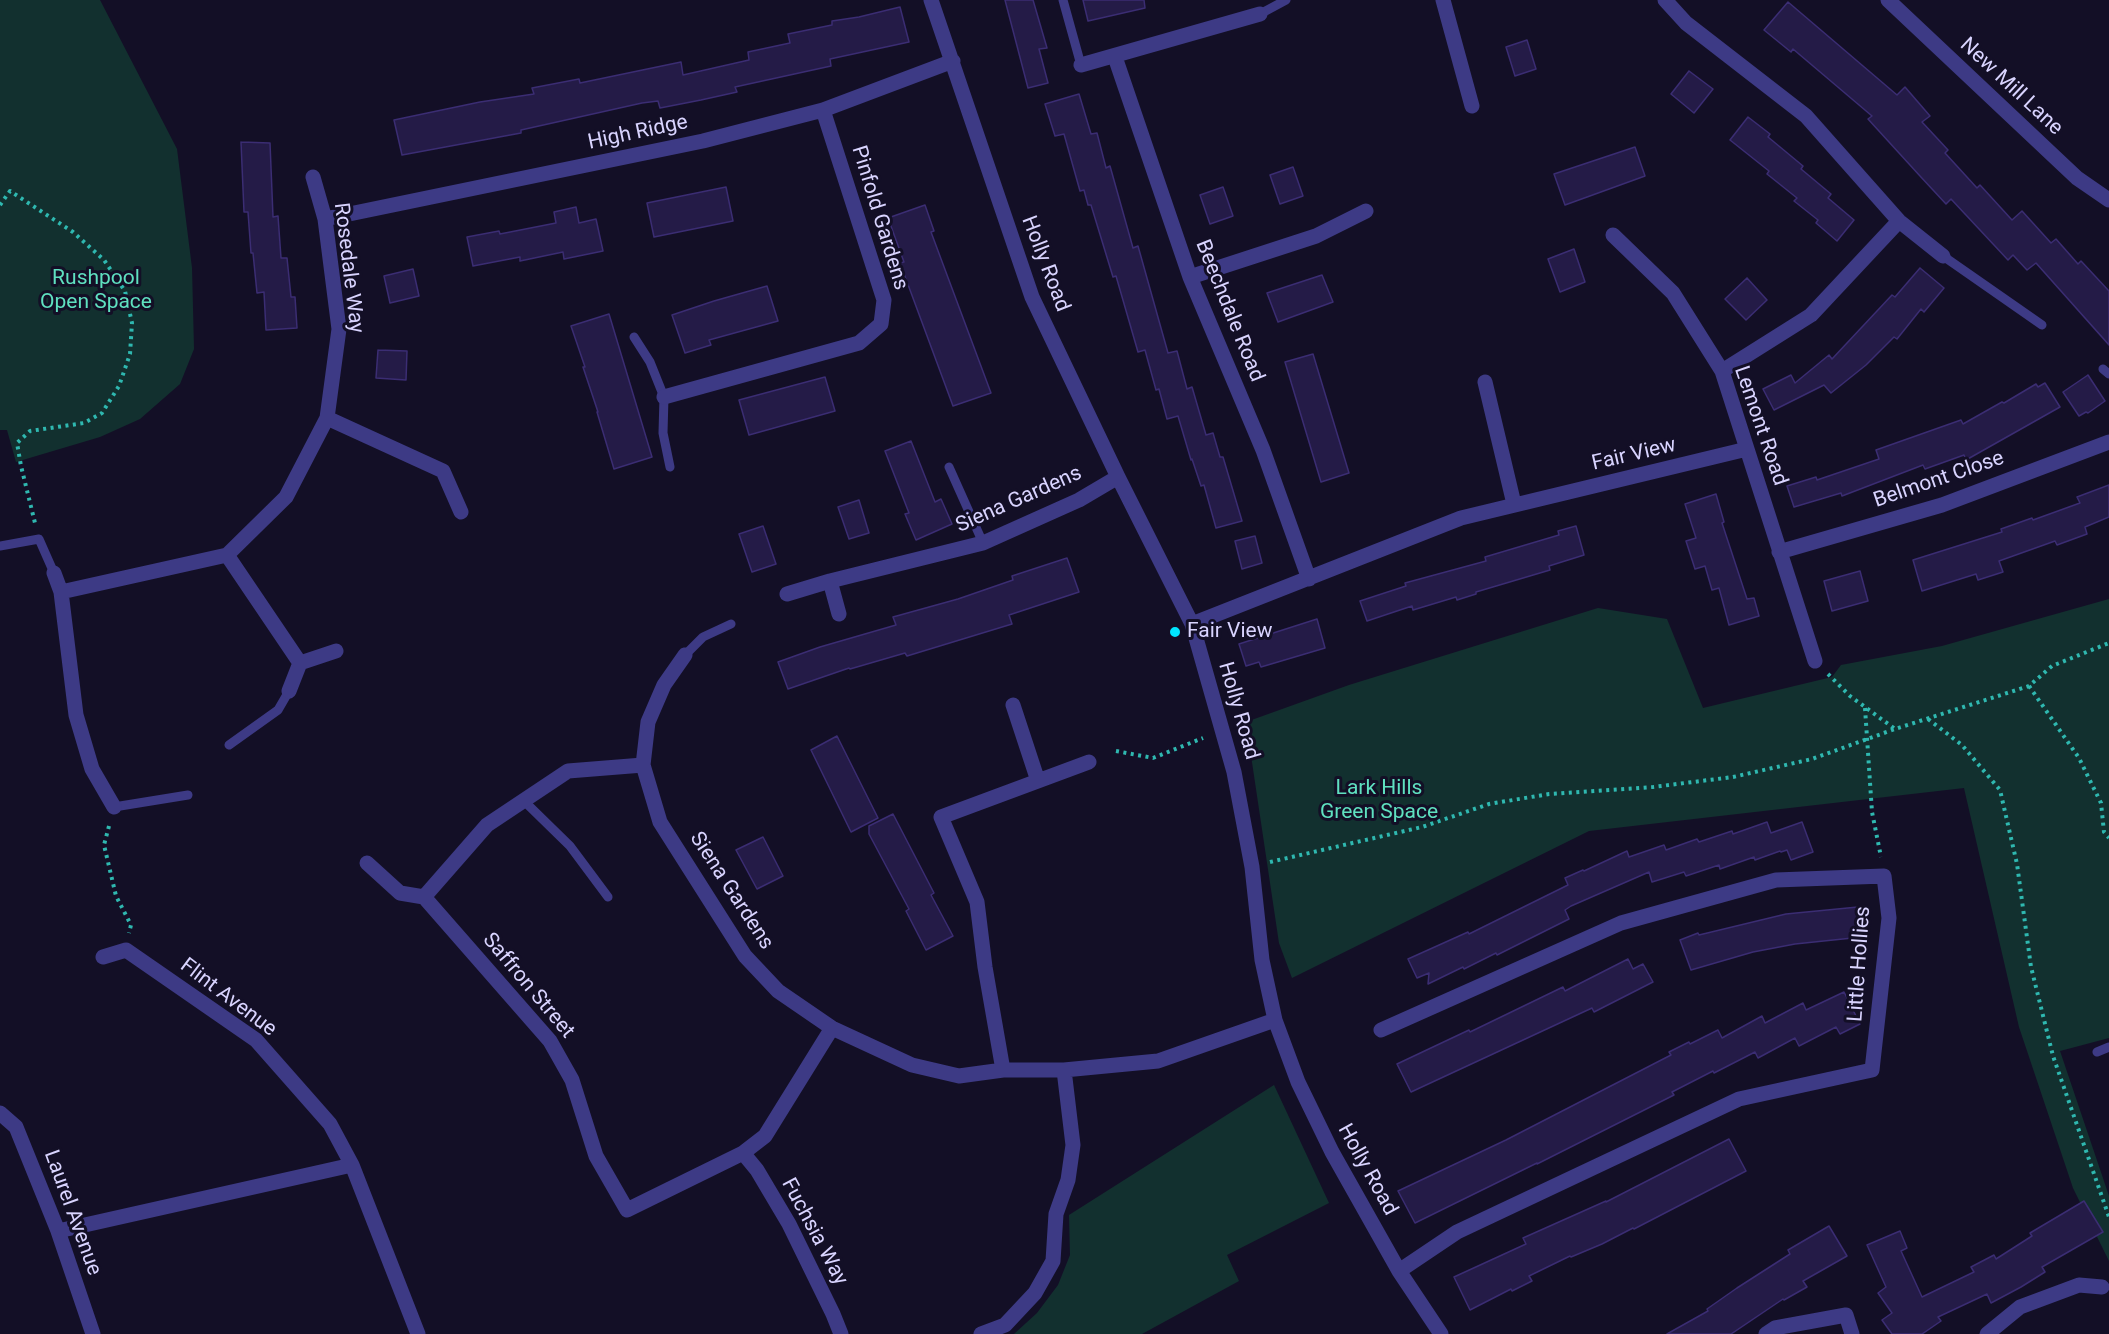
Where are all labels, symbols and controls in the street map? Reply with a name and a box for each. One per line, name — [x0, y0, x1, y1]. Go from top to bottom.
street label: New Mill Lane — [1954, 33, 2068, 141]
street label: High Ridge — [586, 110, 690, 156]
street label: Pinfold Gardens — [845, 143, 913, 293]
street label: Rosedale Way — [328, 201, 368, 335]
street label: Holly Road — [1015, 213, 1075, 315]
street label: Beechdale Road — [1189, 236, 1269, 386]
park label: Rushpool Open Space — [40, 266, 152, 316]
street label: Lemont Road — [1728, 363, 1792, 489]
street label: Fair View — [1590, 433, 1678, 477]
street label: Belmont Close — [1871, 446, 2007, 514]
street label: Siena Gardens — [952, 461, 1086, 539]
place label: Fair View — [1187, 619, 1273, 645]
marker: Fair View — [1168, 625, 1182, 639]
street label: Holly Road — [1212, 659, 1264, 763]
park label: Lark Hills Green Space — [1320, 776, 1438, 826]
street label: Siena Gardens — [684, 828, 778, 954]
street label: Little Hollies — [1843, 905, 1877, 1023]
street label: Saffron Street — [477, 928, 579, 1044]
street label: Flint Avenue — [175, 954, 281, 1042]
street label: Holly Road — [1332, 1120, 1402, 1220]
street label: Laurel Avenue — [38, 1147, 106, 1279]
street label: Fuchsia Way — [775, 1174, 853, 1290]

